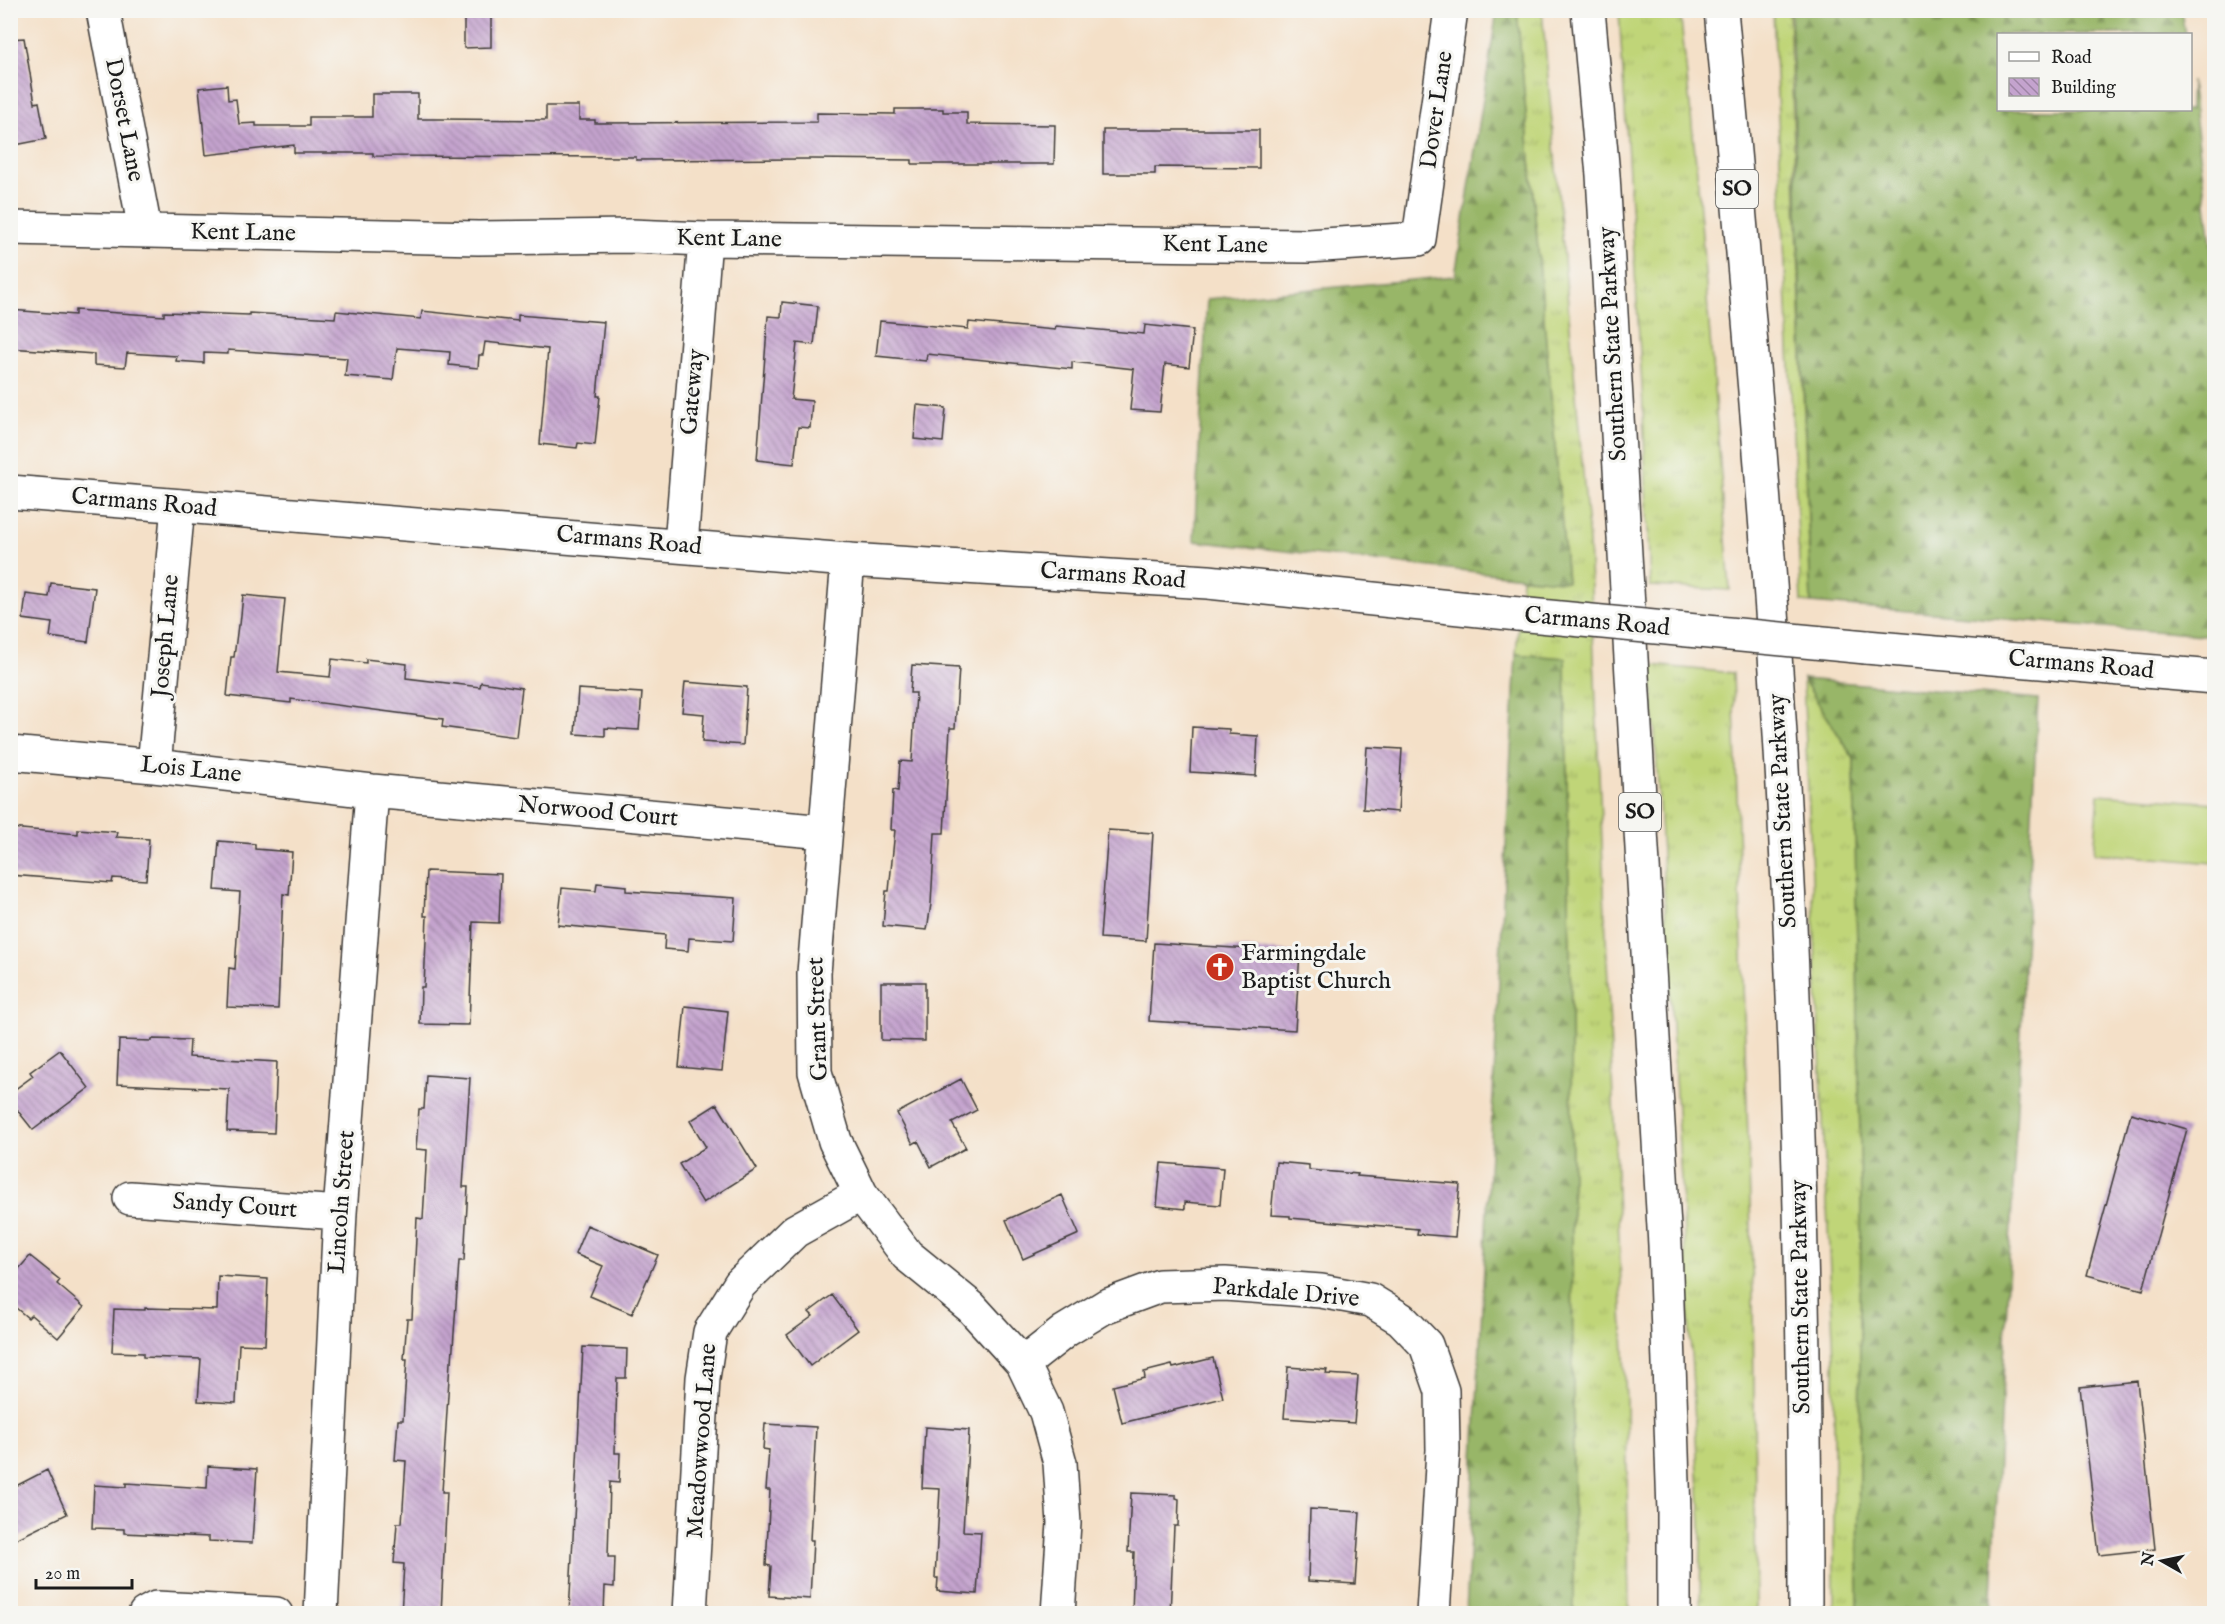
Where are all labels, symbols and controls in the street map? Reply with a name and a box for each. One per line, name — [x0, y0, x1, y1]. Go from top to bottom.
legend — [1997, 33, 2192, 111]
text: Road — [2051, 47, 2092, 70]
street label: Dover Lane — [1413, 49, 1461, 171]
street label: Dorset Lane — [97, 56, 151, 184]
text: Building — [2051, 77, 2116, 100]
road number: SO — [1716, 170, 1758, 208]
street label: Kent Lane — [190, 217, 296, 249]
street label: Kent Lane — [676, 223, 782, 255]
street label: Southern State Parkway — [1591, 226, 1635, 462]
street label: Kent Lane — [1162, 229, 1268, 261]
street label: Gateway — [674, 347, 712, 436]
street label: Carmans Road — [70, 481, 218, 525]
street label: Carmans Road — [555, 519, 703, 563]
street label: Carmans Road — [1039, 555, 1187, 597]
street label: Joseph Lane — [145, 573, 187, 702]
street label: Carmans Road — [1523, 600, 1671, 644]
street label: Carmans Road — [2007, 643, 2155, 687]
street label: Southern State Parkway — [1761, 693, 1805, 929]
street label: Lois Lane — [139, 749, 243, 791]
street label: Norwood Court — [517, 790, 679, 834]
road number: SO — [1619, 793, 1661, 831]
place label: Farmingdale Baptist Church — [1241, 938, 1391, 997]
church icon: Farmingdale Baptist Church — [1204, 951, 1236, 983]
street label: Grant Street — [800, 956, 836, 1082]
street label: Lincoln Street — [322, 1129, 362, 1275]
street label: Southern State Parkway — [1783, 1179, 1819, 1415]
street label: Sandy Court — [172, 1186, 298, 1226]
street label: Parkdale Drive — [1211, 1271, 1361, 1315]
street label: Meadowwood Lane — [680, 1342, 724, 1540]
north arrow — [2132, 1531, 2192, 1591]
text: N — [2138, 1550, 2160, 1568]
scale bar — [36, 1552, 132, 1590]
text: 20 m — [45, 1563, 80, 1586]

